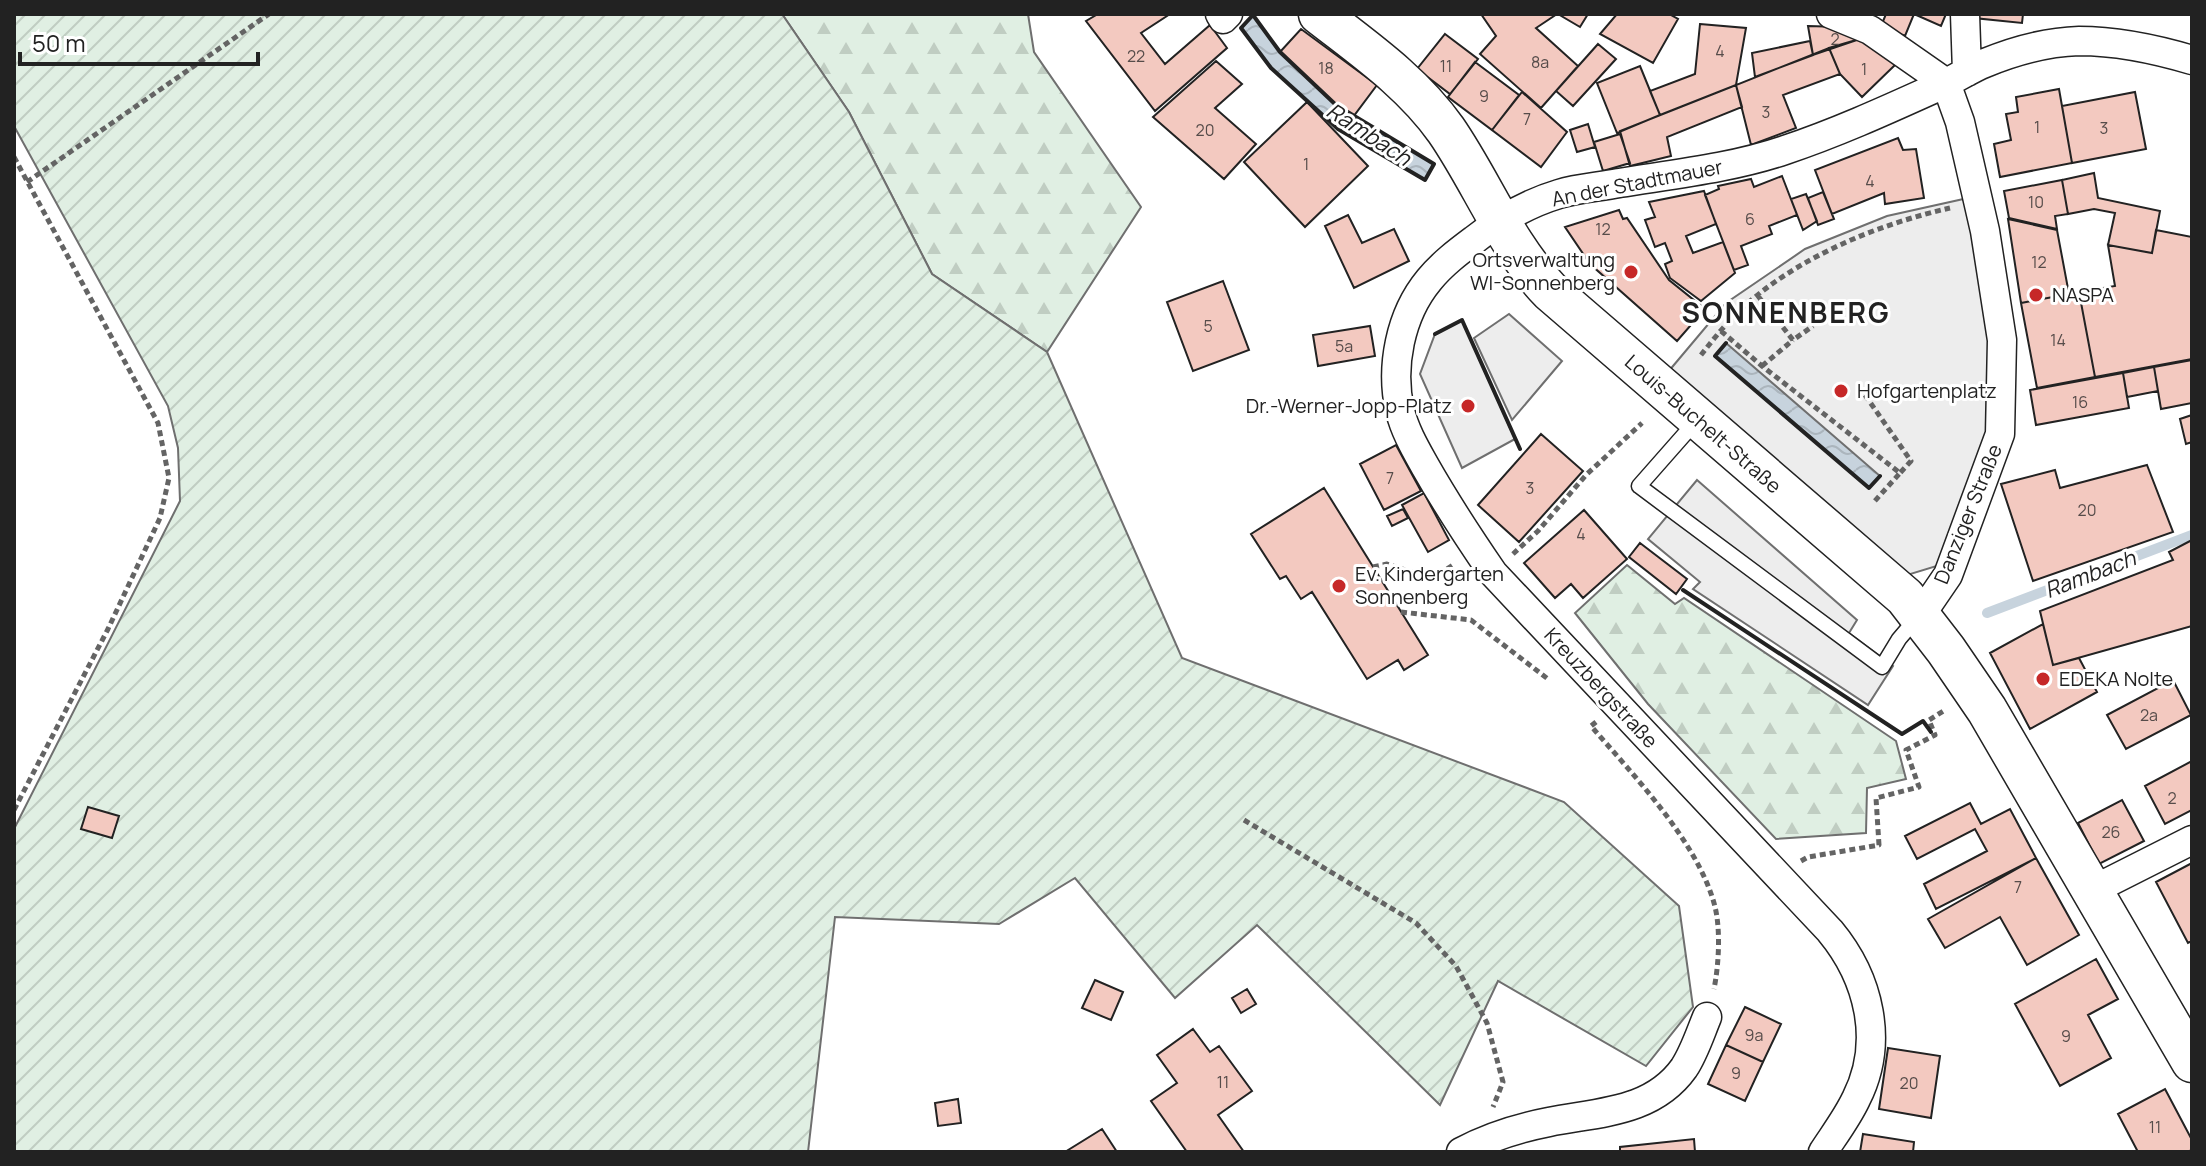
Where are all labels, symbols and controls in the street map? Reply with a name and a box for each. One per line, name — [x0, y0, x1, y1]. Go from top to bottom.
scale bar — [20, 16, 258, 66]
text: 50 m — [32, 26, 86, 59]
house number: 2 — [1830, 28, 1840, 50]
house number: 4 — [1715, 40, 1725, 62]
house number: 22 — [1127, 45, 1145, 67]
house number: 8a — [1531, 51, 1549, 73]
house number: 11 — [1440, 55, 1452, 77]
house number: 18 — [1318, 57, 1334, 79]
house number: 1 — [1861, 58, 1867, 80]
house number: 9 — [1479, 85, 1489, 107]
water label: Rambach — [1321, 95, 1418, 173]
house number: 3 — [1762, 101, 1770, 123]
house number: 7 — [1523, 108, 1531, 130]
house number: 1 — [2034, 116, 2040, 138]
house number: 3 — [2100, 117, 2108, 139]
house number: 20 — [1196, 119, 1214, 141]
house number: 1 — [1303, 153, 1309, 175]
street label: An der Stadtmauer — [1549, 153, 1725, 212]
house number: 4 — [1865, 170, 1875, 192]
house number: 10 — [2028, 191, 2044, 213]
house number: 6 — [1745, 208, 1755, 230]
house number: 12 — [1595, 218, 1611, 240]
place label: Ortsverwaltung WI-Sonnenberg — [1470, 246, 1615, 296]
house number: 12 — [2031, 251, 2047, 273]
marker: Ortsverwaltung WI-Sonnenberg — [1622, 263, 1640, 281]
place label: NASPA — [2052, 281, 2114, 308]
marker: NASPA — [2027, 286, 2045, 304]
district label: SONNENBERG — [1681, 293, 1891, 331]
house number: 5 — [1203, 315, 1213, 337]
house number: 14 — [2050, 329, 2066, 351]
house number: 5a — [1335, 335, 1353, 357]
street label: Louis-Buchelt-Straße — [1619, 348, 1787, 499]
place label: Hofgartenplatz — [1857, 377, 1997, 404]
marker: Hofgartenplatz — [1832, 382, 1850, 400]
house number: 16 — [2072, 391, 2088, 413]
place label: Dr.-Werner-Jopp-Platz — [1246, 392, 1452, 419]
marker: Dr.-Werner-Jopp-Platz — [1459, 397, 1477, 415]
street label: Danziger Straße — [1927, 440, 2008, 588]
house number: 7 — [1386, 467, 1394, 489]
house number: 3 — [1526, 477, 1534, 499]
house number: 20 — [2078, 499, 2096, 521]
house number: 4 — [1576, 523, 1586, 545]
water label: Rambach — [2040, 543, 2141, 605]
place label: Ev. Kindergarten Sonnenberg — [1355, 560, 1504, 610]
marker: Ev. Kindergarten Sonnenberg — [1330, 577, 1348, 595]
street label: Kreuzbergstraße — [1539, 622, 1664, 754]
place label: EDEKA Nolte — [2059, 665, 2173, 692]
marker: EDEKA Nolte — [2034, 670, 2052, 688]
house number: 2a — [2140, 704, 2158, 726]
house number: 2 — [2167, 787, 2177, 809]
house number: 26 — [2101, 821, 2121, 843]
house number: 7 — [2014, 876, 2022, 898]
house number: 9a — [1745, 1024, 1763, 1046]
house number: 9 — [2061, 1025, 2071, 1047]
house number: 9 — [1731, 1062, 1741, 1084]
house number: 11 — [1217, 1071, 1229, 1093]
house number: 20 — [1900, 1072, 1918, 1094]
house number: 11 — [2149, 1116, 2161, 1138]

